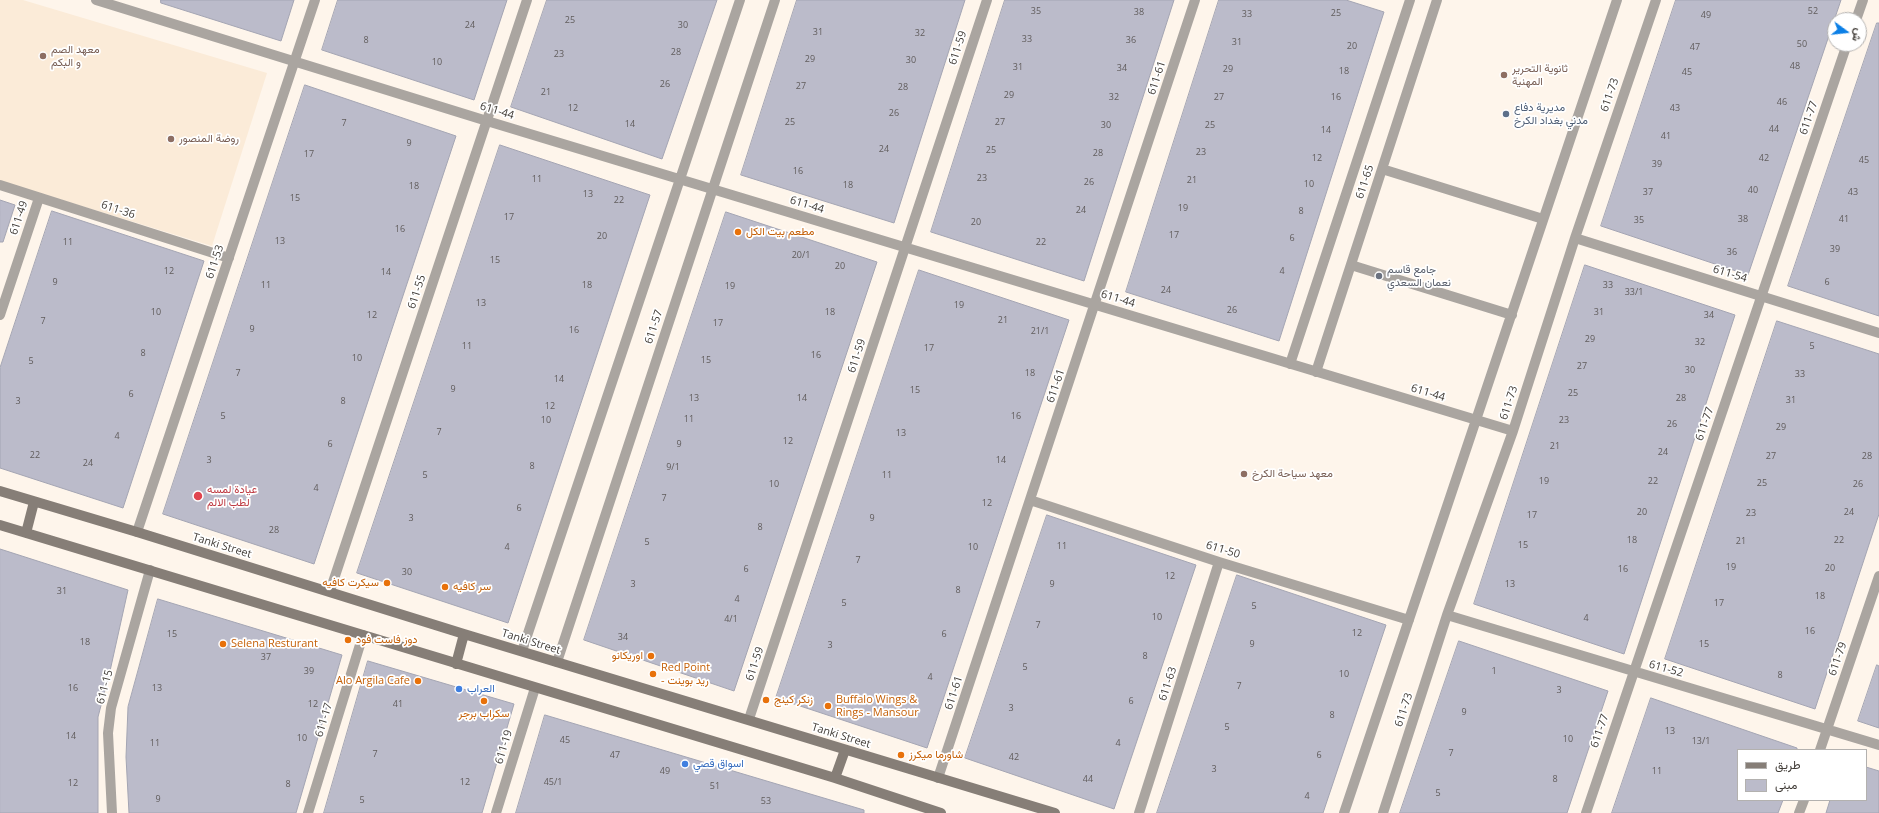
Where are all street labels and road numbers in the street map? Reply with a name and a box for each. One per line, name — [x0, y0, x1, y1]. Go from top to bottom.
street label: 611-59 — [946, 29, 970, 67]
street label: 611-61 — [1145, 59, 1169, 97]
street label: 611-73 — [1598, 76, 1622, 114]
street label: 611-77 — [1797, 99, 1821, 137]
street label: 611-44 — [478, 100, 516, 122]
street label: 611-65 — [1353, 163, 1377, 201]
street label: 611-44 — [788, 194, 826, 216]
street label: 611-36 — [99, 198, 137, 222]
street label: 611-49 — [7, 199, 31, 237]
street label: 611-53 — [203, 243, 227, 281]
street label: 611-54 — [1711, 263, 1749, 285]
street label: 611-55 — [405, 273, 429, 311]
street label: 611-44 — [1099, 288, 1137, 310]
street label: 611-57 — [642, 308, 666, 346]
street label: 611-59 — [845, 337, 869, 375]
street label: 611-61 — [1044, 367, 1068, 405]
street label: 611-44 — [1409, 382, 1447, 404]
street label: 611-73 — [1497, 384, 1521, 422]
street label: 611-77 — [1693, 405, 1717, 443]
street label: Tanki Street — [191, 531, 253, 561]
street label: 611-50 — [1204, 539, 1242, 561]
street label: Tanki Street — [500, 627, 562, 657]
street label: 611-79 — [1826, 640, 1850, 678]
street label: 611-59 — [743, 645, 767, 683]
street label: 611-52 — [1647, 658, 1685, 680]
street label: 611-63 — [1156, 665, 1180, 703]
street label: 611-15 — [94, 668, 116, 706]
street label: 611-61 — [942, 674, 966, 712]
street label: 611-73 — [1392, 691, 1416, 729]
street label: 611-17 — [313, 701, 335, 739]
street label: 611-77 — [1588, 712, 1612, 750]
street label: Tanki Street — [810, 721, 872, 751]
street label: 611-19 — [493, 728, 515, 766]

